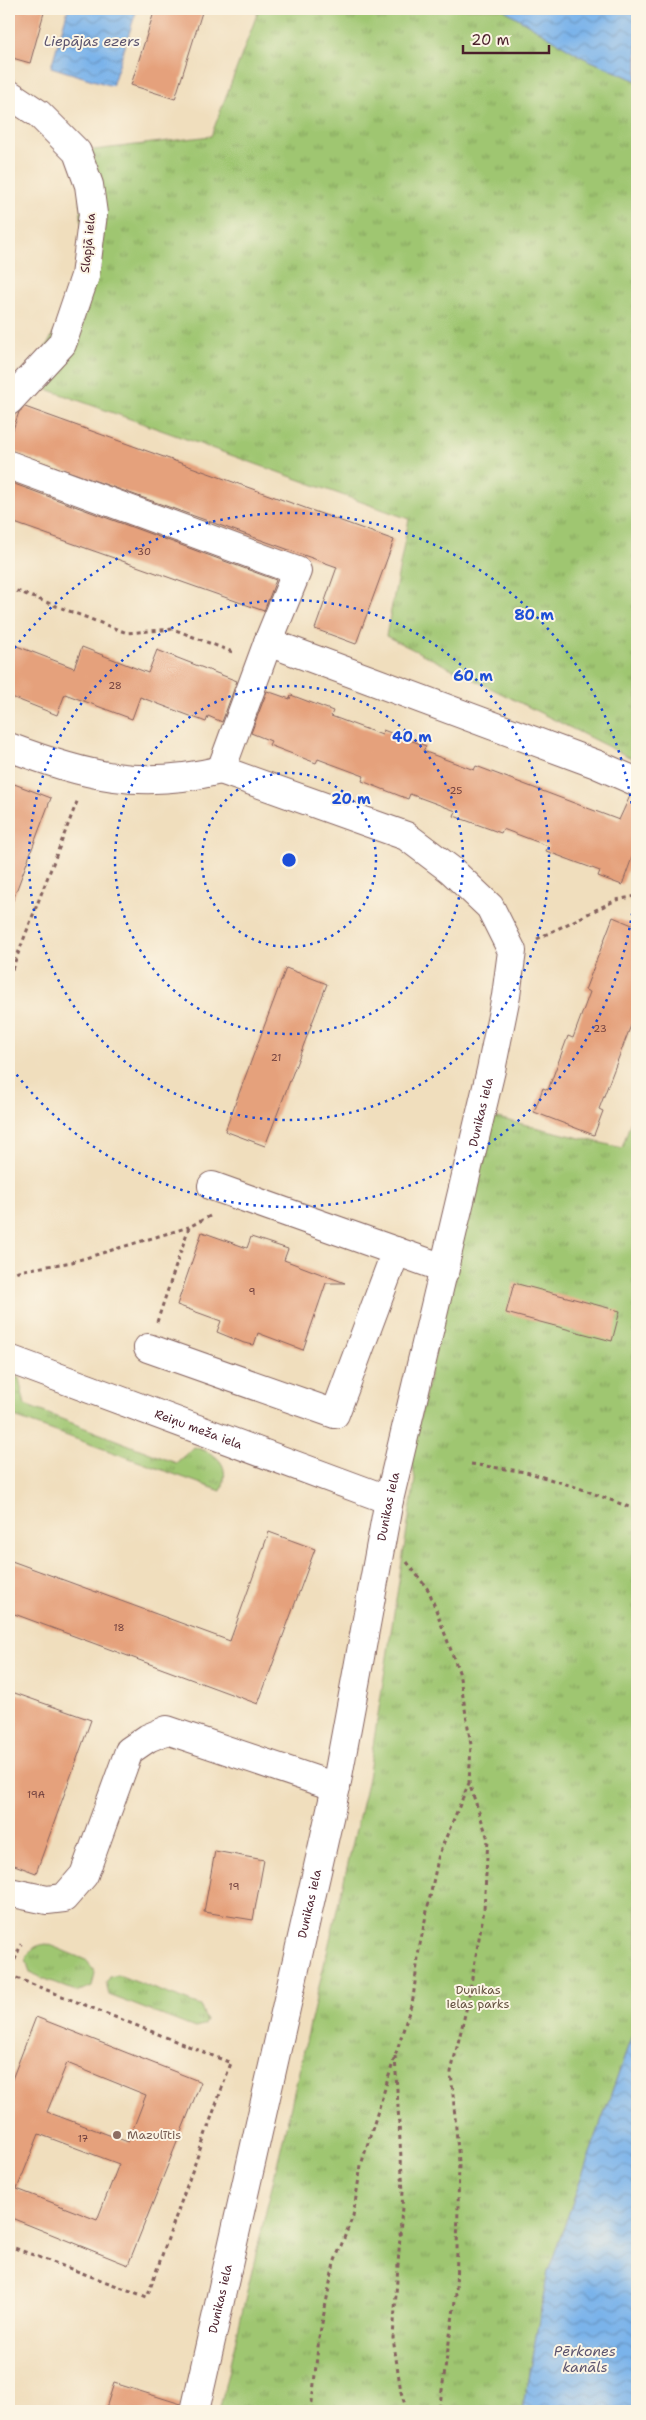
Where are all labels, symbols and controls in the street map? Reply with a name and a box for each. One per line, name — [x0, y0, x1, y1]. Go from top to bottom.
scale bar — [463, 22, 550, 54]
text: 20 m — [471, 30, 510, 50]
water label: Liepājas ezers — [44, 32, 140, 50]
street label: Slapjā iela — [77, 212, 99, 274]
house number: 30 — [137, 545, 151, 558]
text: 80 m — [514, 605, 554, 625]
text: 60 m — [453, 666, 493, 686]
house number: 28 — [108, 679, 122, 692]
text: 40 m — [392, 727, 432, 747]
house number: 25 — [450, 784, 462, 797]
text: 20 m — [331, 789, 371, 809]
centre of rings — [280, 851, 298, 869]
house number: 23 — [593, 1022, 607, 1035]
house number: 21 — [271, 1051, 281, 1064]
street label: Dunikas iela — [465, 1076, 497, 1148]
house number: 9 — [249, 1285, 256, 1298]
street label: Reiņu meža iela — [152, 1406, 245, 1453]
street label: Dunikas iela — [374, 1470, 403, 1542]
house number: 18 — [113, 1621, 125, 1634]
house number: 19A — [27, 1788, 45, 1801]
street label: Dunikas iela — [294, 1867, 325, 1940]
house number: 19 — [229, 1880, 239, 1893]
park label: Dunikas ielas parks — [447, 1982, 510, 2012]
place label: Mazulītis — [127, 2127, 181, 2143]
marker: Mazulītis — [111, 2129, 123, 2141]
house number: 17 — [78, 2132, 88, 2145]
street label: Dunikas iela — [205, 2262, 236, 2335]
water label: Pērkones kanāls — [554, 2342, 616, 2376]

